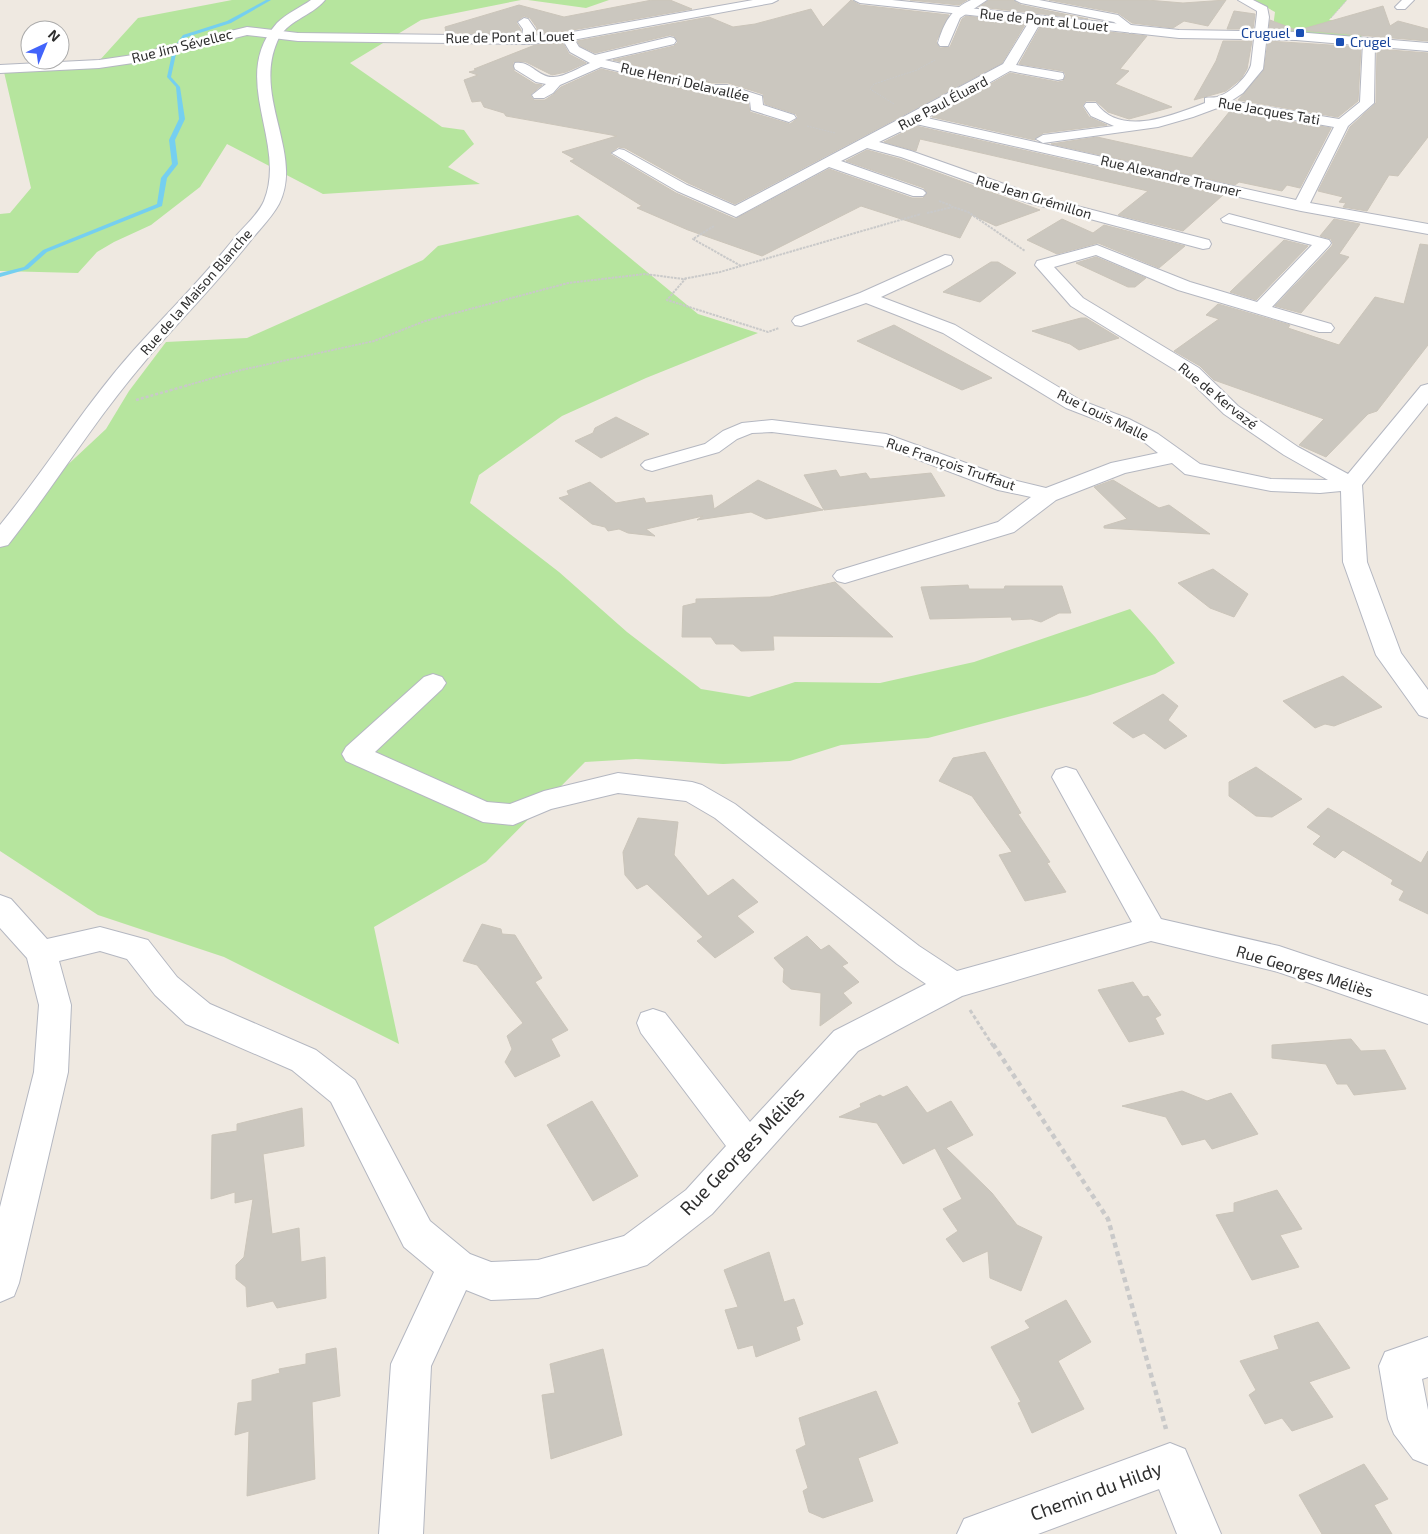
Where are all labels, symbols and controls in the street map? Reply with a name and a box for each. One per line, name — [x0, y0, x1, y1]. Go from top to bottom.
street label: Rue de Pont al Louet — [979, 4, 1109, 35]
north arrow — [20, 20, 70, 70]
place label: Cruguel — [1241, 24, 1291, 41]
street label: Rue Jim Sévellec — [130, 25, 234, 66]
text: N — [45, 26, 64, 45]
street label: Rue de Pont al Louet — [445, 27, 575, 46]
marker: Cruguel — [1294, 27, 1306, 39]
place label: Crugel — [1350, 33, 1392, 50]
marker: Crugel — [1334, 36, 1346, 48]
street label: Rue Henri Delavallée — [619, 58, 751, 105]
street label: Rue Paul Éluard — [895, 72, 991, 133]
street label: Rue Jacques Tati — [1217, 93, 1321, 128]
street label: Rue Alexandre Trauner — [1099, 151, 1243, 200]
street label: Rue Jean Grémillon — [974, 171, 1094, 222]
street label: Rue de la Maison Blanche — [136, 225, 255, 358]
street label: Rue de Kervazé — [1175, 359, 1261, 433]
street label: Rue Louis Malle — [1055, 385, 1152, 444]
street label: Rue François Truffaut — [884, 433, 1018, 495]
street label: Rue Georges Méliès — [1234, 941, 1376, 1000]
street label: Rue Georges Méliès — [675, 1082, 809, 1219]
street label: Chemin du Hildy — [1027, 1456, 1165, 1525]

